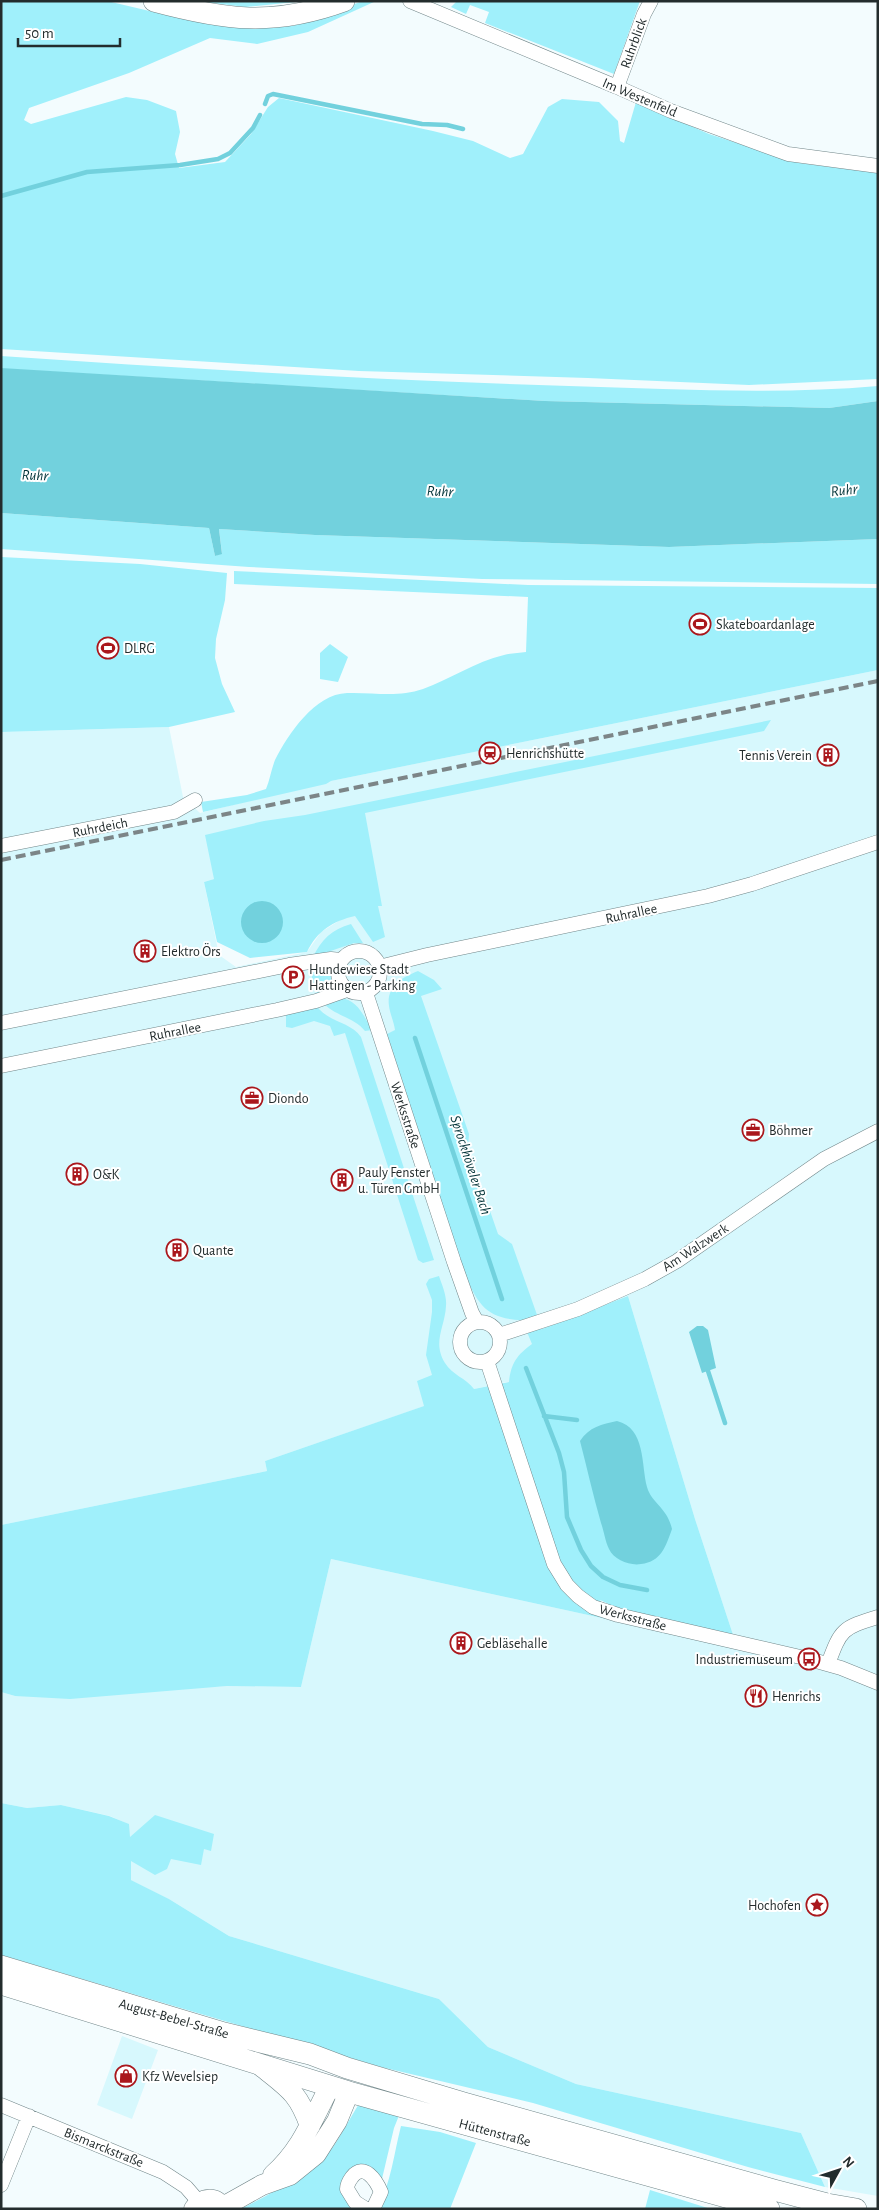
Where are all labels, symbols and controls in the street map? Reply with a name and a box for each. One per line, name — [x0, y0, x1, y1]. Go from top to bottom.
scale bar — [18, 15, 120, 47]
street label: Ruhrblick — [618, 16, 650, 70]
text: 50 m — [25, 26, 54, 41]
street label: Im Westenfeld — [600, 76, 679, 120]
water label: Ruhr — [21, 468, 50, 483]
water label: Ruhr — [830, 482, 859, 499]
water label: Ruhr — [426, 484, 455, 499]
sports icon: Skateboardanlage — [688, 612, 712, 636]
place label: Skateboardanlage — [716, 618, 815, 632]
sports icon: DLRG — [96, 636, 120, 660]
place label: DLRG — [124, 642, 155, 656]
station icon: Henrichshütte — [478, 741, 502, 765]
building icon: Tennis Verein — [816, 743, 840, 767]
place label: Henrichshütte — [506, 747, 584, 761]
place label: Tennis Verein — [739, 749, 812, 763]
street label: Ruhrdeich — [71, 816, 129, 840]
street label: Ruhrallee — [604, 902, 658, 926]
building icon: Elektro Örs — [133, 939, 157, 963]
place label: Elektro Örs — [161, 942, 221, 959]
place label: Hundewiese Stadt Hattingen - Parking — [309, 963, 415, 993]
parking icon: Hundewiese Stadt Hattingen - Parking — [281, 965, 305, 989]
street label: Ruhrallee — [148, 1020, 202, 1044]
street label: Werksstraße — [388, 1080, 422, 1150]
office icon: Diondo — [240, 1086, 264, 1110]
place label: Diondo — [268, 1092, 309, 1106]
water label: Sprockhöveler Bach — [447, 1114, 494, 1217]
office icon: Böhmer — [741, 1118, 765, 1142]
place label: Böhmer — [769, 1124, 813, 1138]
building icon: O&K — [65, 1162, 89, 1186]
place label: Pauly Fenster u. Türen GmbH — [358, 1166, 440, 1196]
place label: O&K — [93, 1168, 120, 1182]
building icon: Pauly Fenster u. Türen GmbH — [330, 1168, 354, 1192]
street label: Am Walzwerk — [660, 1221, 732, 1274]
building icon: Quante — [165, 1238, 189, 1262]
place label: Quante — [193, 1244, 233, 1258]
street label: Werksstraße — [598, 1602, 668, 1634]
building icon: Gebläsehalle — [449, 1631, 473, 1655]
place label: Gebläsehalle — [477, 1637, 547, 1651]
bus stop icon: Industriemuseum — [797, 1647, 821, 1671]
place label: Industriemuseum — [696, 1653, 793, 1667]
restaurant icon: Henrichs — [744, 1684, 768, 1708]
place label: Henrichs — [772, 1690, 821, 1704]
place icon: Hochofen — [805, 1893, 829, 1917]
place label: Hochofen — [748, 1899, 801, 1913]
street label: August-Bebel-Straße — [117, 1997, 230, 2041]
shop icon: Kfz Wevelsiep — [114, 2064, 138, 2088]
place label: Kfz Wevelsiep — [142, 2070, 218, 2084]
street label: Hüttenstraße — [457, 2117, 532, 2149]
street label: Bismarckstraße — [62, 2126, 145, 2170]
north arrow — [814, 2145, 864, 2195]
text: N — [840, 2154, 857, 2171]

